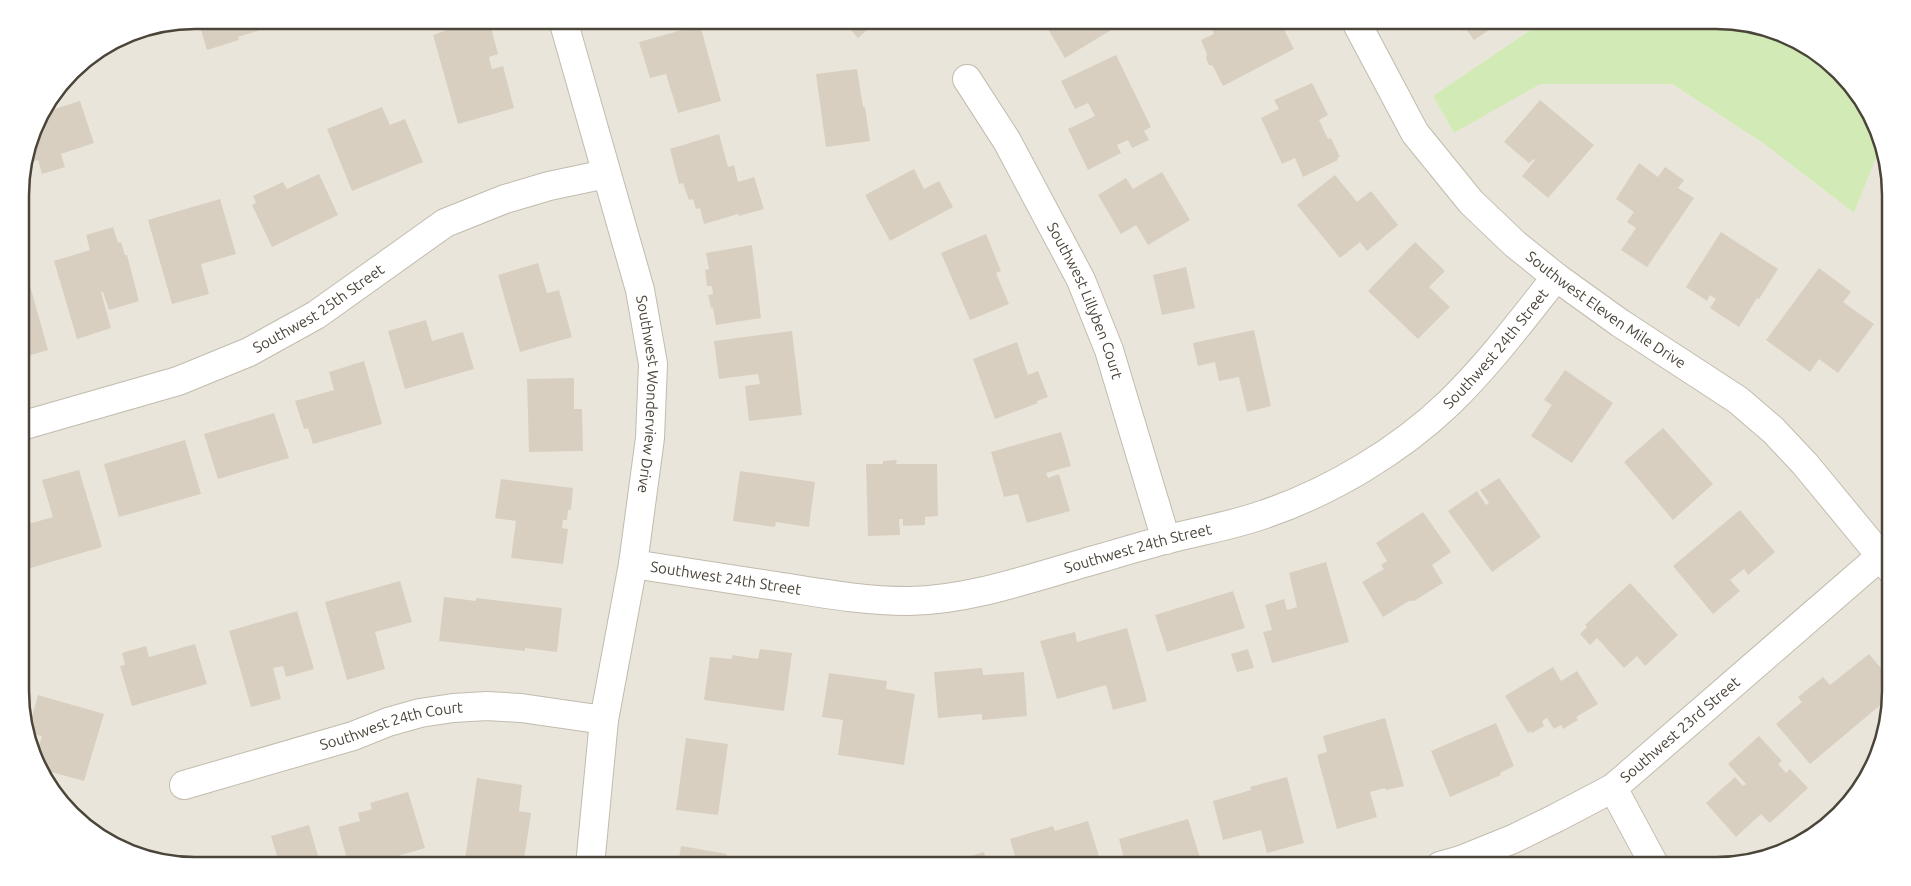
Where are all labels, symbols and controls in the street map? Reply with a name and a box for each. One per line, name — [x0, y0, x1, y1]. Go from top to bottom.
street label: Southwest Lillyben Court — [1044, 219, 1126, 381]
street label: Southwest Eleven Mile Drive — [1523, 247, 1689, 372]
street label: Southwest 25th Street — [250, 260, 387, 356]
street label: Southwest 24th Street — [1440, 285, 1551, 412]
street label: Southwest Wonderview Drive — [633, 294, 662, 494]
street label: Southwest 24th Street — [1062, 520, 1213, 576]
street label: Southwest 24th Street — [649, 558, 803, 598]
street label: Southwest 23rd Street — [1617, 673, 1743, 786]
street label: Southwest 24th Court — [318, 698, 464, 753]

